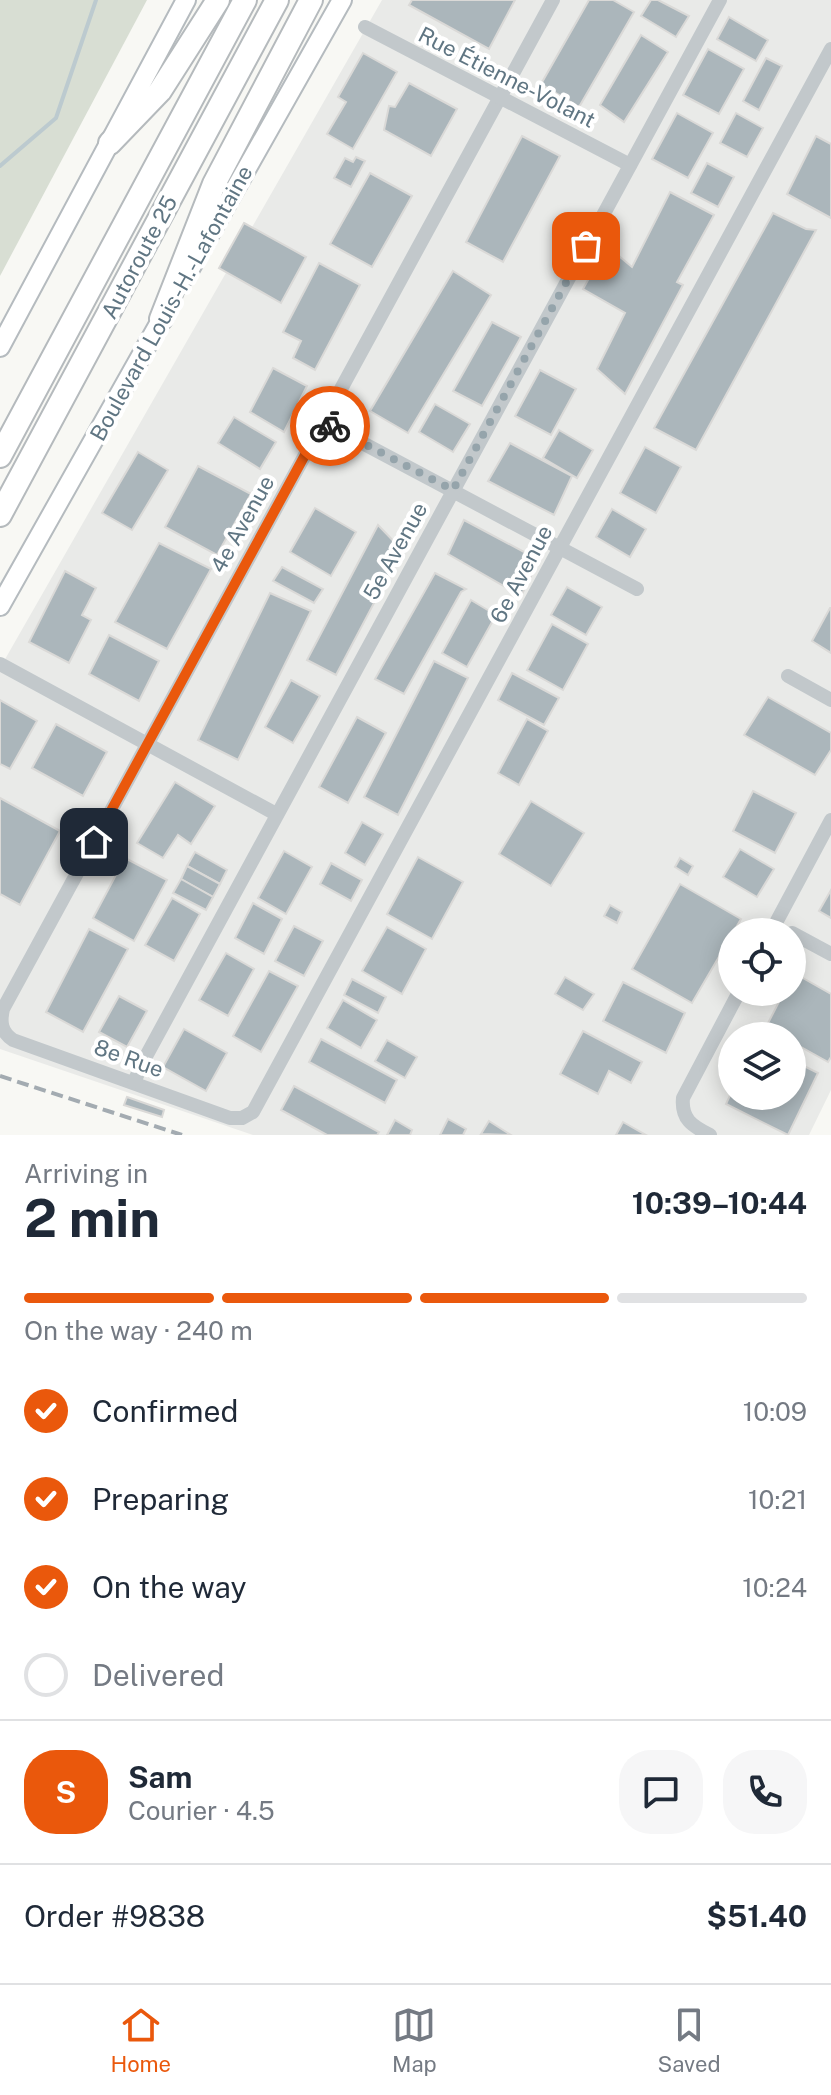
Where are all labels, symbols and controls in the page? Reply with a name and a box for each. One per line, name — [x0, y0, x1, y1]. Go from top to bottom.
street label: Rue Étienne-Volant — [414, 21, 600, 133]
street label: Boulevard Louis-H.-Lafontaine — [84, 161, 258, 445]
street label: Autoroute 25 — [96, 191, 182, 323]
pin — [552, 212, 620, 280]
icon: bag — [564, 224, 608, 268]
courier — [290, 386, 370, 466]
icon: bike — [308, 404, 352, 448]
street label: 4e Avenue — [205, 471, 279, 577]
street label: 5e Avenue — [358, 498, 432, 604]
street label: 6e Avenue — [484, 521, 558, 627]
pin — [60, 808, 128, 876]
icon: home — [72, 820, 116, 864]
map controls — [718, 918, 806, 1110]
button: locate — [718, 918, 806, 1006]
button: layers — [718, 1022, 806, 1110]
street label: 8e Rue — [91, 1033, 167, 1083]
text: Arriving in — [24, 1158, 148, 1189]
text: 10:39–10:44 — [632, 1185, 807, 1221]
text: 2 min — [24, 1188, 160, 1249]
text: On the way · 240 m — [24, 1315, 253, 1346]
icon: check — [24, 1389, 68, 1433]
text: Confirmed — [92, 1393, 238, 1429]
text: 10:09 — [743, 1396, 807, 1427]
icon: check — [24, 1477, 68, 1521]
text: Preparing — [92, 1481, 229, 1517]
text: 10:21 — [748, 1484, 807, 1515]
icon: check — [24, 1565, 68, 1609]
text: On the way — [92, 1569, 246, 1605]
text: 10:24 — [742, 1572, 807, 1603]
text: Delivered — [92, 1657, 224, 1693]
button: chat — [619, 1750, 703, 1834]
button: phone — [723, 1750, 807, 1834]
text: Sam — [128, 1759, 192, 1795]
text: S — [56, 1774, 76, 1810]
text: Courier · 4.5 — [128, 1795, 275, 1826]
text: Order #9838 — [24, 1898, 205, 1934]
text: $51.40 — [706, 1898, 807, 1934]
tab: Home — [110, 2003, 171, 2077]
tab: Map — [392, 2003, 437, 2077]
tab: Saved — [658, 2003, 721, 2077]

